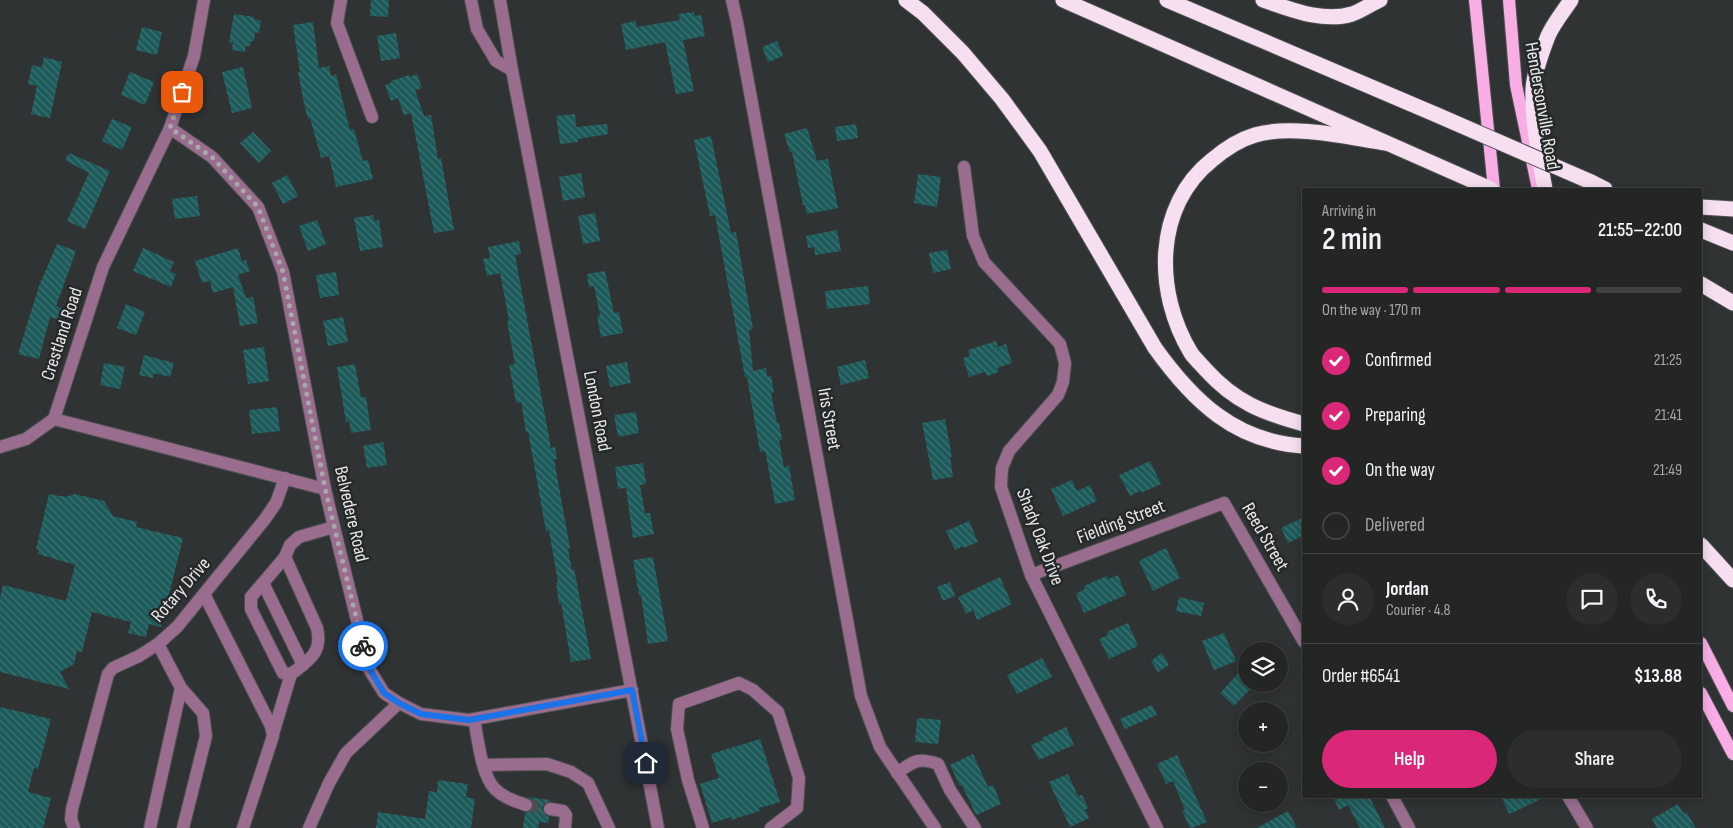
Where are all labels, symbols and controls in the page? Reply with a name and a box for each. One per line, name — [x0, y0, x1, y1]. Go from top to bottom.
street label: Hendersonville Road — [1519, 40, 1565, 172]
pin — [161, 71, 203, 113]
icon: bag — [168, 78, 196, 106]
text: Arriving in — [1322, 202, 1376, 221]
text: 21:55–22:00 — [1598, 219, 1682, 242]
text: 2 min — [1322, 220, 1382, 259]
street label: Crestland Road — [36, 285, 88, 383]
text: On the way · 170 m — [1322, 301, 1421, 320]
icon: check — [1322, 347, 1350, 375]
text: Confirmed — [1365, 349, 1432, 372]
text: 21:25 — [1654, 351, 1682, 370]
street label: London Road — [578, 369, 616, 453]
street label: Iris Street — [812, 386, 846, 452]
icon: check — [1322, 402, 1350, 430]
text: Preparing — [1365, 404, 1426, 427]
text: 21:41 — [1654, 406, 1682, 425]
icon: check — [1322, 457, 1350, 485]
text: On the way — [1365, 459, 1435, 482]
text: 21:49 — [1653, 461, 1682, 480]
street label: Belvedere Road — [329, 464, 373, 564]
street label: Shady Oak Drive — [1011, 485, 1069, 589]
street label: Fielding Street — [1074, 495, 1168, 549]
street label: Reed Street — [1236, 499, 1294, 575]
text: Delivered — [1365, 514, 1425, 537]
street label: Rotary Drive — [147, 553, 215, 627]
button: person — [1322, 573, 1374, 625]
button: chat — [1566, 573, 1618, 625]
button: phone — [1630, 573, 1682, 625]
text: Jordan — [1386, 578, 1429, 601]
text: Courier · 4.8 — [1386, 601, 1450, 620]
courier — [338, 621, 388, 671]
icon: bike — [349, 632, 377, 660]
map controls — [1238, 642, 1288, 812]
button: layers — [1238, 642, 1288, 692]
text: Order #6541 — [1322, 665, 1400, 688]
text: $13.88 — [1634, 665, 1682, 688]
button: + — [1238, 702, 1288, 752]
button: Help — [1322, 730, 1497, 788]
button: Share — [1507, 730, 1682, 788]
pin — [625, 742, 667, 784]
icon: home — [632, 749, 660, 777]
button: − — [1238, 762, 1288, 812]

